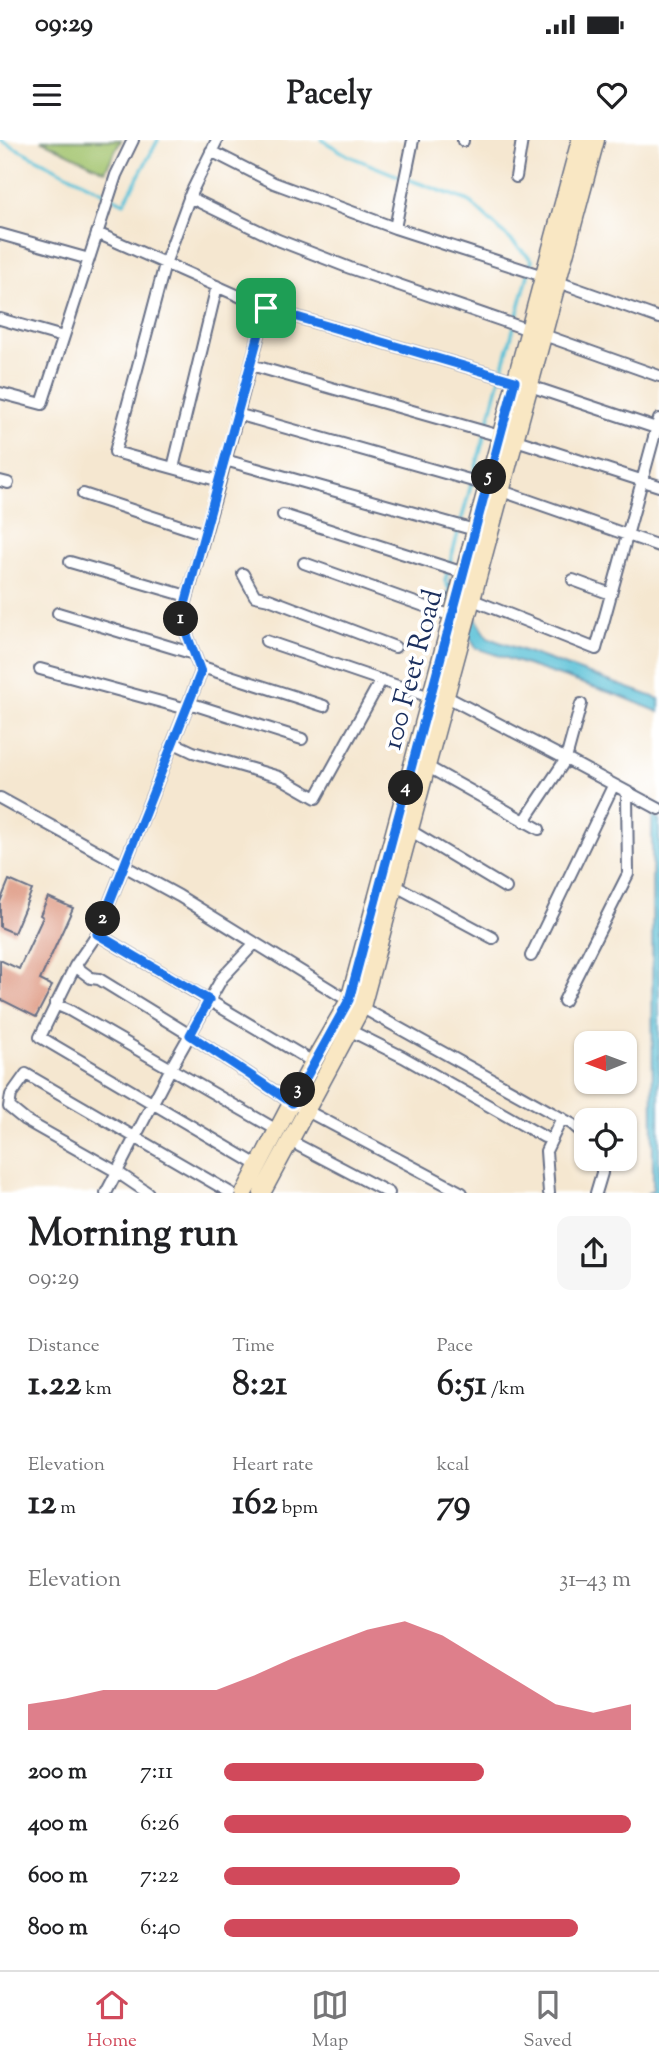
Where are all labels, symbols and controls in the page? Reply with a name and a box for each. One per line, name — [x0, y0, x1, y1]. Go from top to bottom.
text: 09:29 — [35, 6, 93, 43]
text: Pacely — [287, 72, 372, 118]
icon: menu — [28, 76, 66, 114]
icon: heart — [593, 76, 631, 114]
pin — [236, 278, 296, 338]
icon: arrive — [247, 289, 285, 327]
pin: 5 — [472, 460, 506, 494]
text: 5 — [485, 463, 492, 490]
street label: 100 Feet Road — [373, 585, 455, 754]
pin: 1 — [164, 602, 198, 636]
text: 1 — [177, 605, 184, 632]
pin: 4 — [388, 770, 424, 806]
text: 4 — [401, 774, 410, 801]
pin: 2 — [86, 902, 120, 936]
text: 2 — [98, 905, 107, 932]
north arrow — [574, 1031, 637, 1094]
map controls — [574, 1031, 637, 1171]
pin: 3 — [280, 1072, 316, 1108]
text: 3 — [294, 1076, 301, 1103]
button: locate — [574, 1108, 637, 1171]
text: Morning run — [28, 1209, 238, 1263]
button: share — [557, 1216, 631, 1290]
text: 09:29 — [28, 1262, 79, 1295]
text: Distance — [28, 1333, 100, 1360]
text: Time — [232, 1333, 275, 1360]
text: Pace — [437, 1333, 473, 1360]
text: 1.22 — [28, 1360, 81, 1411]
text: 8:21 — [232, 1360, 287, 1411]
text: 6:51 — [437, 1360, 487, 1411]
text: km — [81, 1376, 112, 1403]
text: /km — [487, 1376, 525, 1403]
text: Elevation — [28, 1452, 105, 1479]
text: Heart rate — [232, 1452, 313, 1479]
text: kcal — [437, 1452, 469, 1479]
text: 12 — [28, 1479, 56, 1530]
text: 162 — [232, 1479, 278, 1530]
text: 79 — [437, 1479, 471, 1530]
text: m — [56, 1495, 76, 1522]
text: bpm — [278, 1495, 318, 1522]
text: Elevation — [28, 1564, 121, 1597]
text: 31–43 m — [559, 1564, 631, 1597]
text: 200 m — [28, 1756, 87, 1789]
text: 7:11 — [140, 1756, 173, 1789]
text: 400 m — [28, 1808, 88, 1841]
text: 6:26 — [140, 1808, 179, 1841]
text: 600 m — [28, 1860, 88, 1893]
text: 7:22 — [140, 1860, 179, 1893]
text: 800 m — [28, 1912, 88, 1945]
text: 6:40 — [140, 1912, 181, 1945]
tab: Home — [87, 1986, 137, 2055]
tab: Map — [311, 1986, 349, 2055]
tab: Saved — [523, 1986, 572, 2055]

